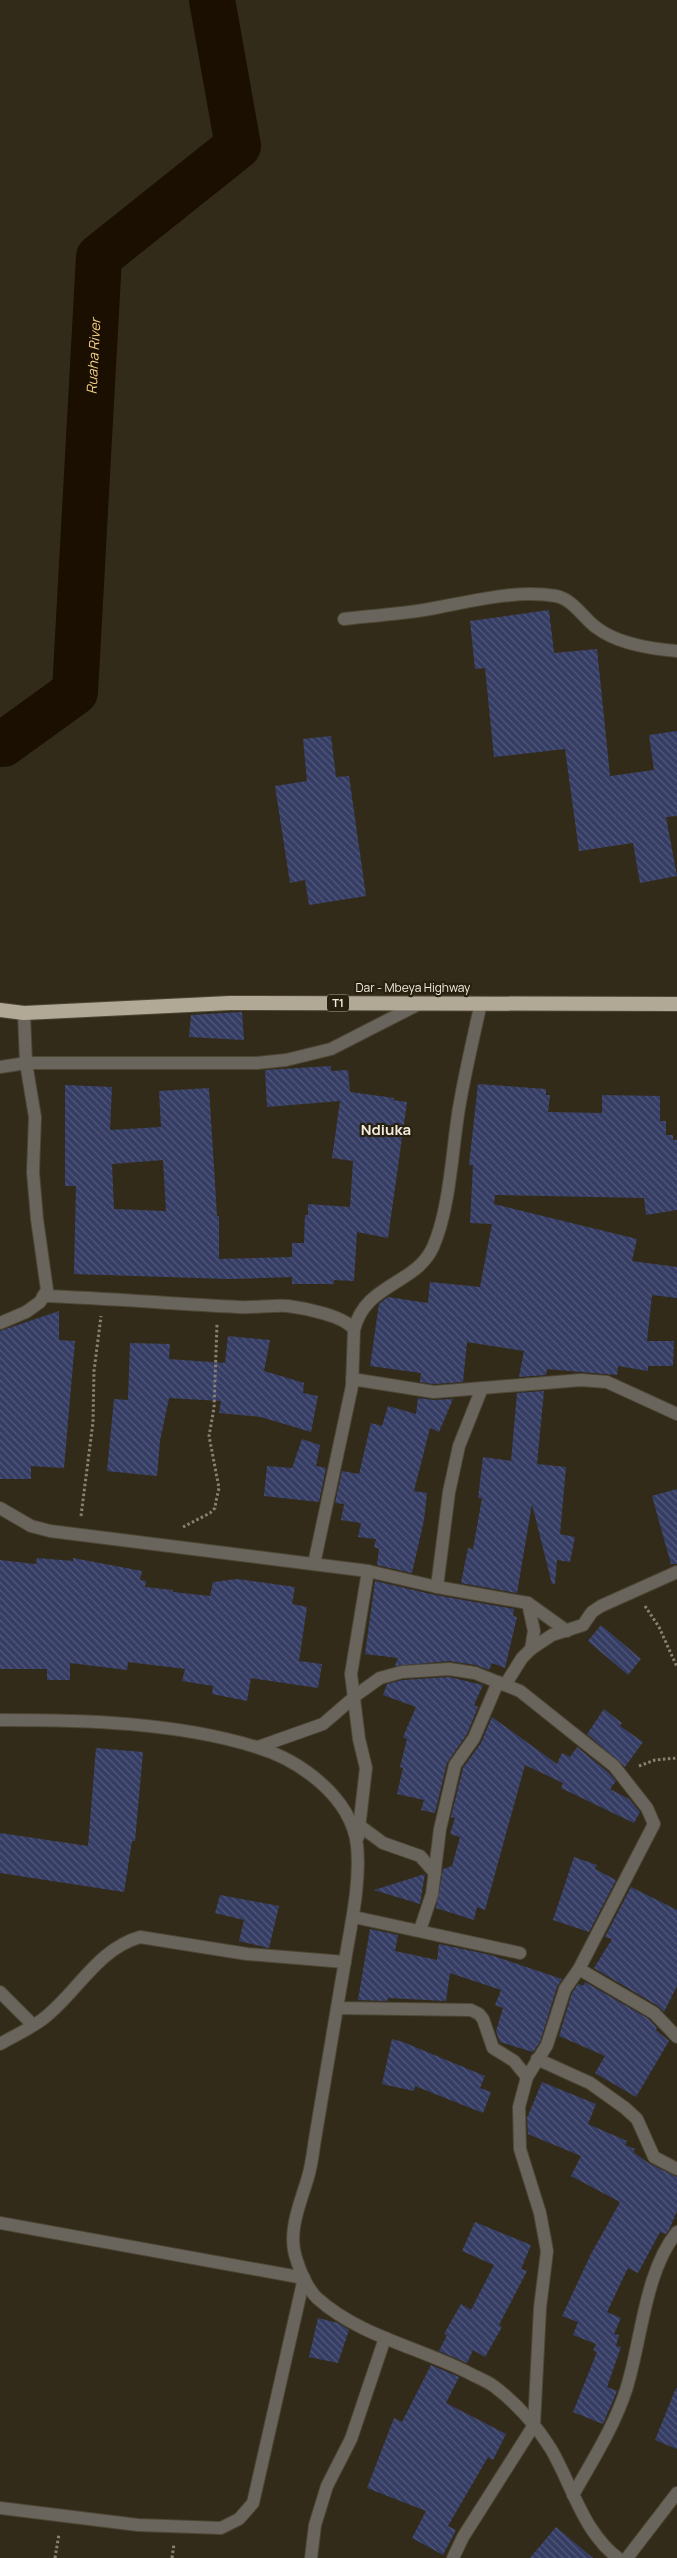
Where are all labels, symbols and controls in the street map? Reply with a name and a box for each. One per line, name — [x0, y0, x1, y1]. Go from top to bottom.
water label: Ruaha River — [81, 316, 105, 395]
street label: Dar - Mbeya Highway — [356, 979, 471, 996]
road number: T1 — [327, 994, 349, 1011]
district label: Ndiuka — [361, 1119, 411, 1140]

